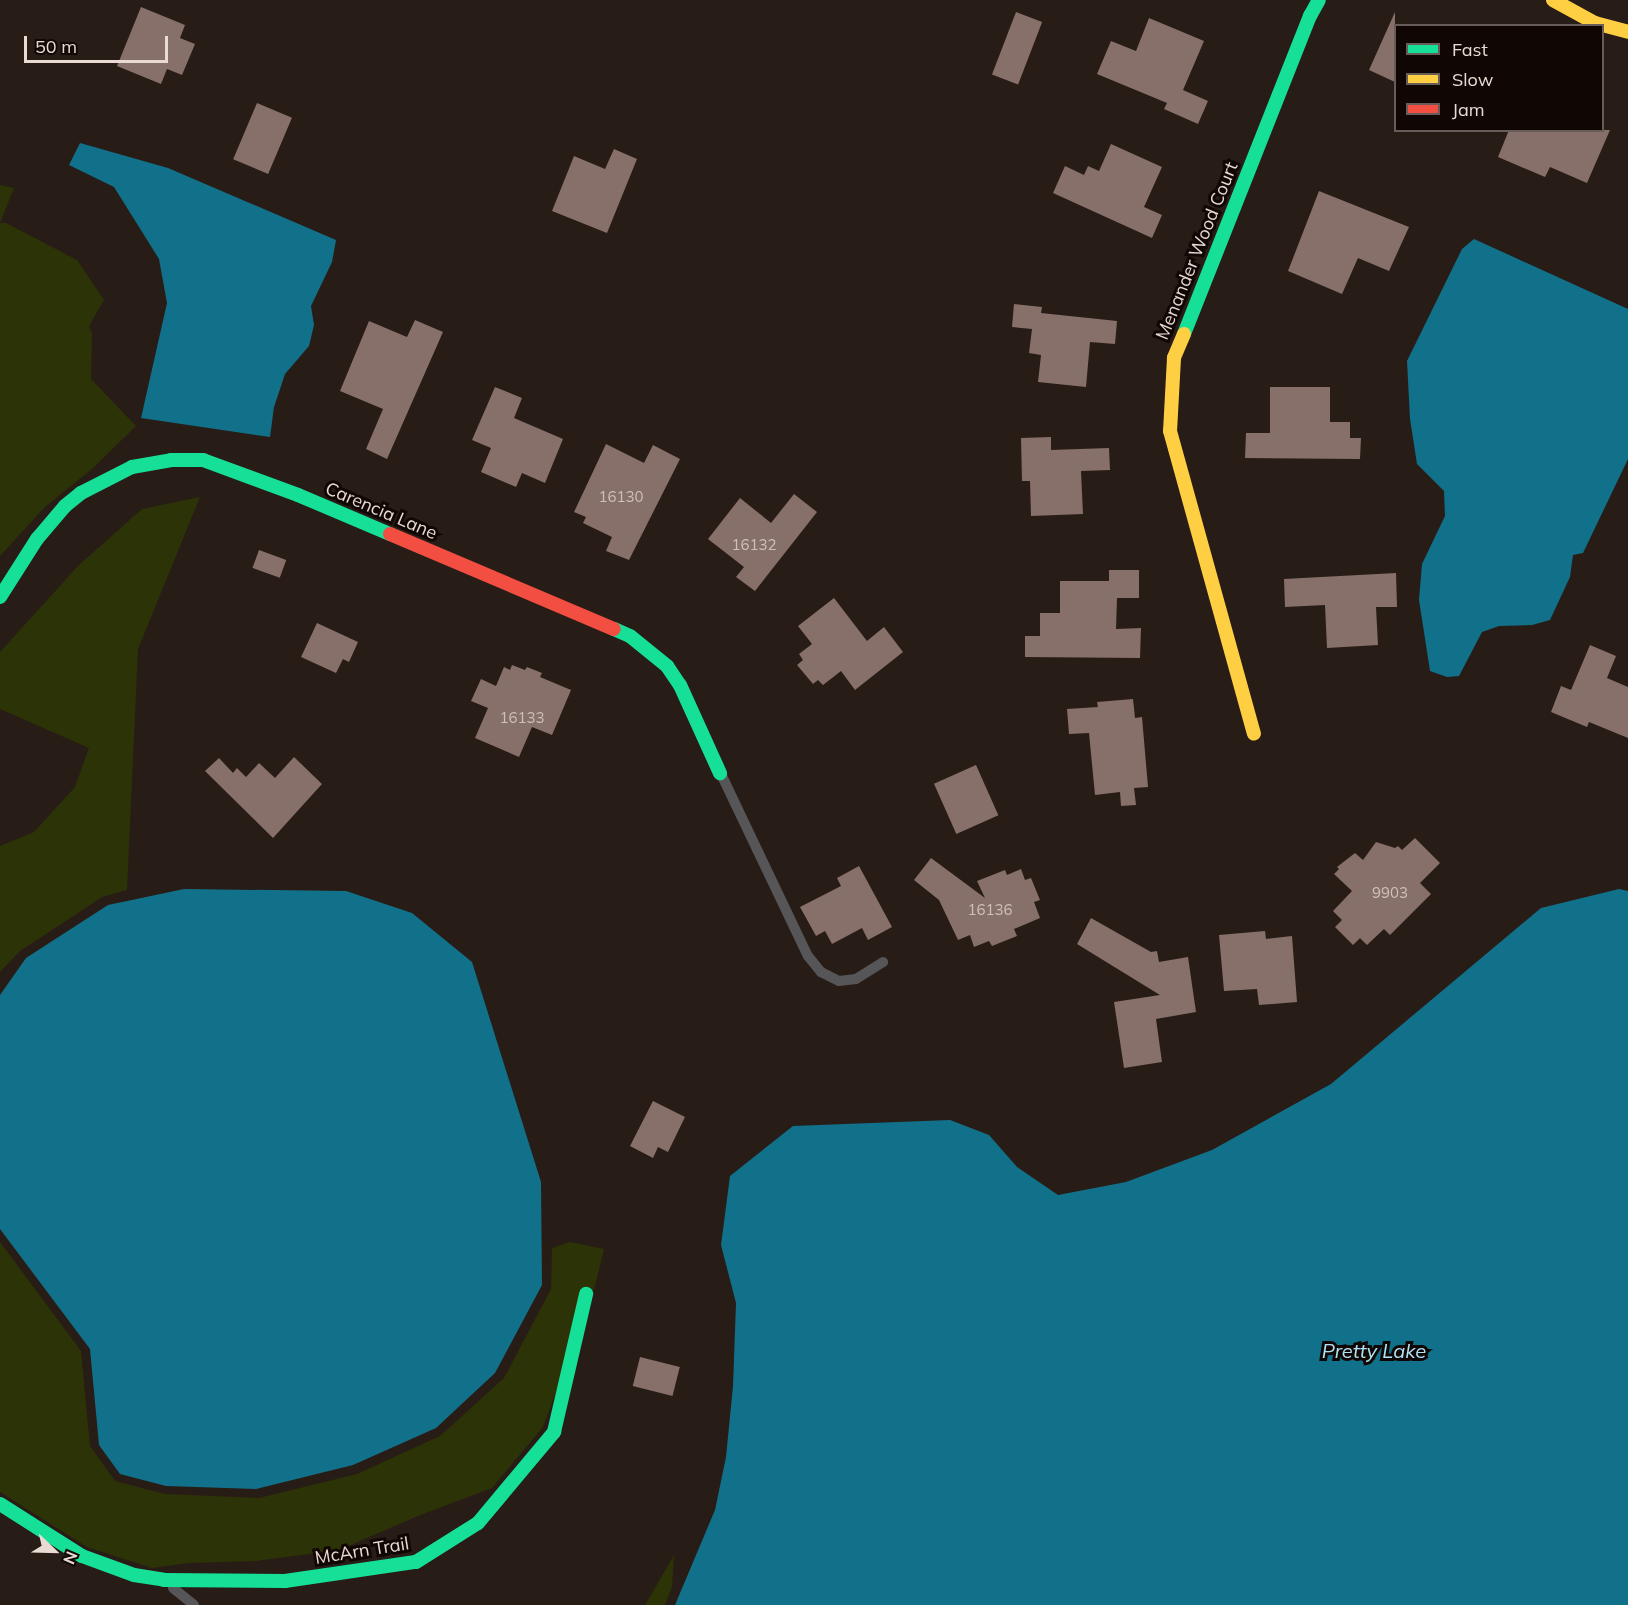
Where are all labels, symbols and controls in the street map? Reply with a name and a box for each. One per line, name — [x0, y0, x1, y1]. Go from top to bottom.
scale bar — [27, 24, 171, 62]
legend — [1394, 24, 1604, 132]
text: 50 m — [35, 35, 77, 58]
text: Fast — [1452, 38, 1488, 61]
text: Slow — [1452, 68, 1493, 91]
text: Jam — [1452, 98, 1485, 121]
street label: Menander Wood Court — [1151, 159, 1243, 343]
street label: Carencia Lane — [322, 478, 440, 544]
house number: 16130 — [599, 488, 643, 506]
house number: 16132 — [732, 536, 776, 554]
house number: 16133 — [500, 709, 544, 727]
house number: 9903 — [1372, 884, 1408, 902]
house number: 16136 — [968, 901, 1012, 919]
water label: Pretty Lake — [1322, 1338, 1426, 1362]
north arrow — [24, 1521, 84, 1581]
street label: McArn Trail — [314, 1533, 410, 1569]
text: N — [59, 1549, 82, 1568]

